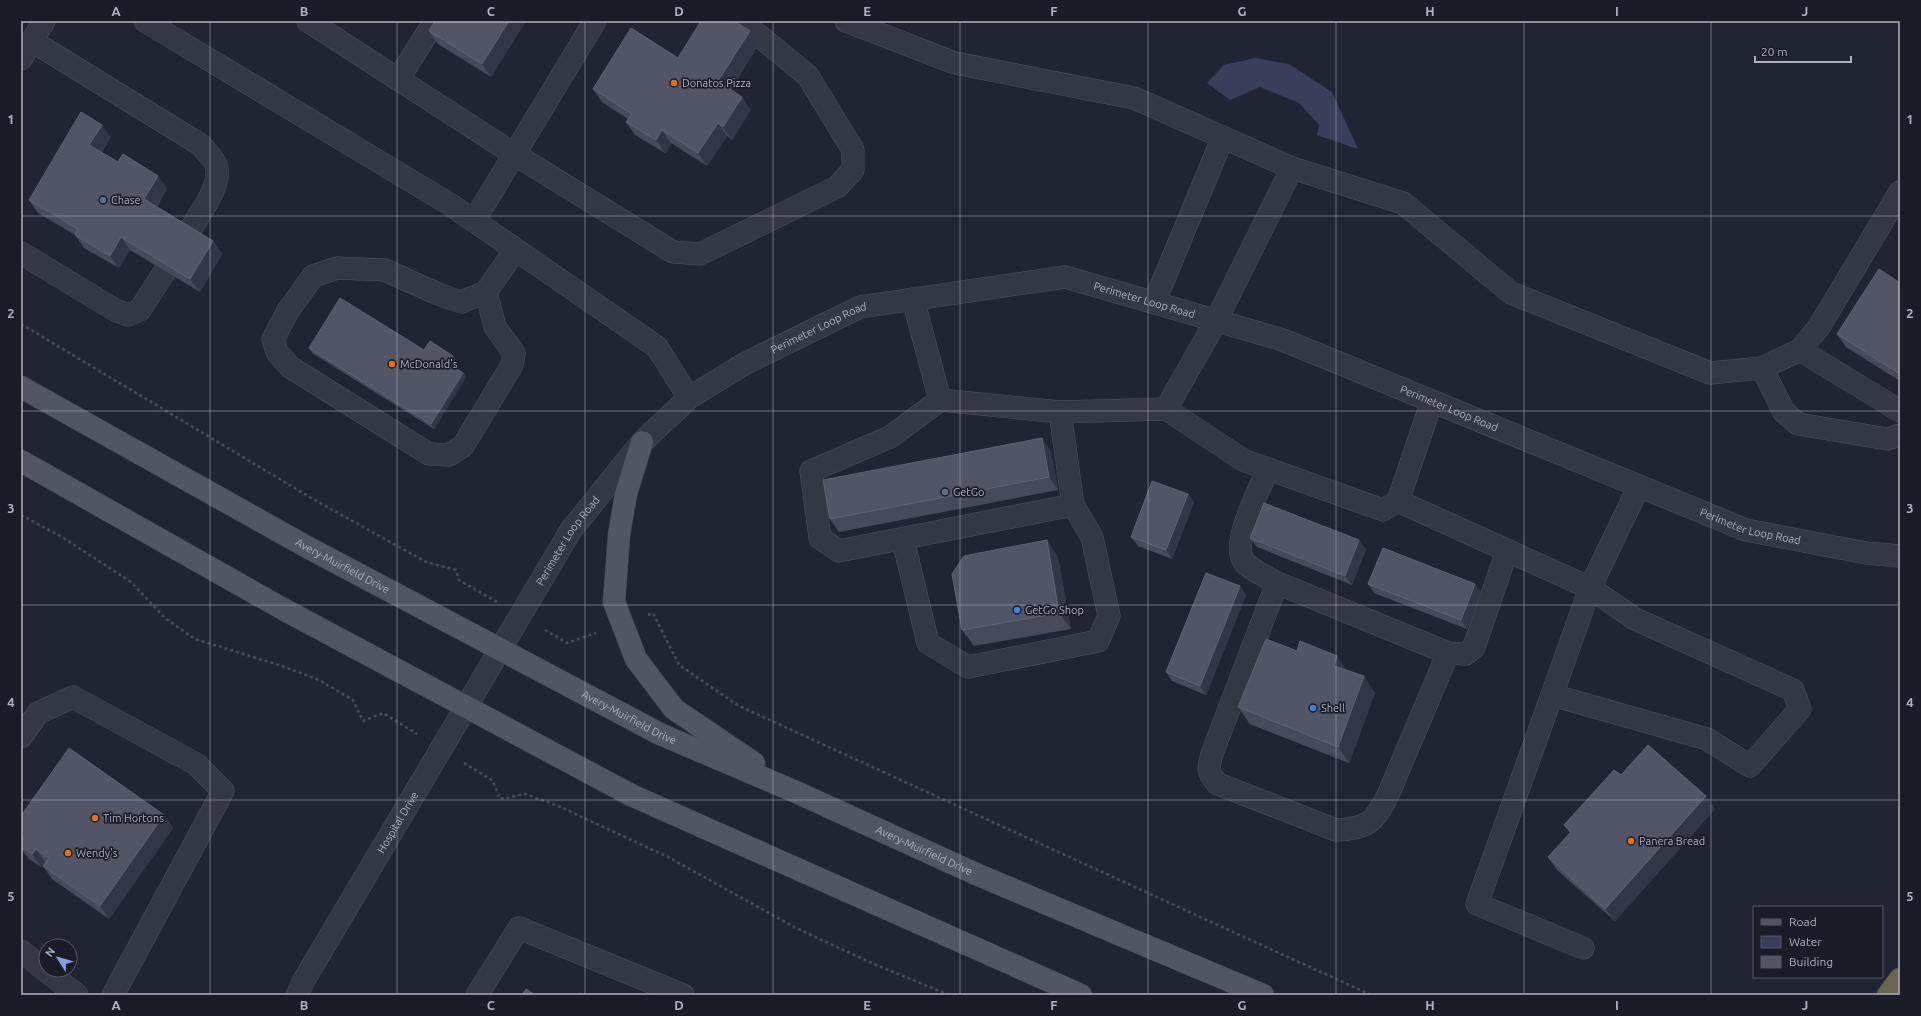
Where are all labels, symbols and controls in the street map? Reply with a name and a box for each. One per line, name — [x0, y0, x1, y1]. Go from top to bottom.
text: A — [111, 4, 121, 18]
text: B — [300, 4, 309, 18]
text: C — [487, 4, 496, 18]
text: D — [674, 4, 684, 18]
text: E — [863, 4, 871, 18]
text: F — [1050, 4, 1058, 18]
text: G — [1238, 4, 1247, 18]
text: H — [1425, 4, 1435, 18]
text: I — [1615, 4, 1619, 18]
text: J — [1802, 4, 1808, 18]
scale bar — [1755, 38, 1851, 64]
text: 20 m — [1761, 45, 1788, 58]
place label: Donatos Pizza — [682, 77, 751, 89]
marker: Donatos Pizza — [669, 78, 679, 88]
text: 1 — [7, 112, 15, 126]
text: 1 — [1906, 112, 1914, 126]
place label: Chase — [111, 194, 141, 206]
marker: Chase — [98, 195, 108, 205]
street label: Perimeter Loop Road — [1092, 280, 1196, 320]
street label: Perimeter Loop Road — [769, 300, 867, 356]
text: 2 — [7, 306, 15, 320]
text: 2 — [1906, 306, 1914, 320]
place label: McDonald's — [400, 358, 458, 370]
marker: McDonald's — [387, 359, 397, 369]
street label: Perimeter Loop Road — [1399, 383, 1500, 434]
place label: GetGo — [953, 486, 984, 498]
marker: GetGo — [940, 487, 950, 497]
street label: Perimeter Loop Road — [534, 494, 602, 587]
text: 3 — [7, 501, 15, 515]
text: 3 — [1906, 501, 1914, 515]
street label: Perimeter Loop Road — [1698, 506, 1802, 546]
street label: Avery-Muirfield Drive — [293, 536, 392, 596]
place label: GetGo Shop — [1025, 604, 1084, 616]
marker: GetGo Shop — [1012, 605, 1022, 615]
street label: Avery-Muirfield Drive — [580, 688, 678, 746]
text: 4 — [7, 695, 15, 709]
text: 4 — [1906, 695, 1914, 709]
place label: Shell — [1321, 702, 1345, 714]
marker: Shell — [1308, 703, 1318, 713]
street label: Hospital Drive — [375, 789, 420, 855]
place label: Tim Hortons — [103, 812, 164, 824]
marker: Tim Hortons — [90, 813, 100, 823]
street label: Avery-Muirfield Drive — [874, 823, 975, 878]
place label: Panera Bread — [1639, 835, 1705, 847]
marker: Panera Bread — [1626, 836, 1636, 846]
place label: Wendy's — [76, 847, 118, 859]
marker: Wendy's — [63, 848, 73, 858]
text: 5 — [7, 889, 15, 903]
text: 5 — [1906, 889, 1914, 903]
legend — [1753, 906, 1883, 978]
text: Road — [1789, 915, 1817, 928]
text: Water — [1789, 935, 1822, 948]
north arrow — [38, 938, 78, 978]
text: N — [43, 945, 57, 959]
text: Building — [1789, 955, 1833, 968]
text: A — [111, 998, 121, 1012]
text: B — [300, 998, 309, 1012]
text: C — [487, 998, 496, 1012]
text: D — [674, 998, 684, 1012]
text: E — [863, 998, 871, 1012]
text: F — [1050, 998, 1058, 1012]
text: G — [1238, 998, 1247, 1012]
text: H — [1425, 998, 1435, 1012]
text: I — [1615, 998, 1619, 1012]
text: J — [1802, 998, 1808, 1012]

